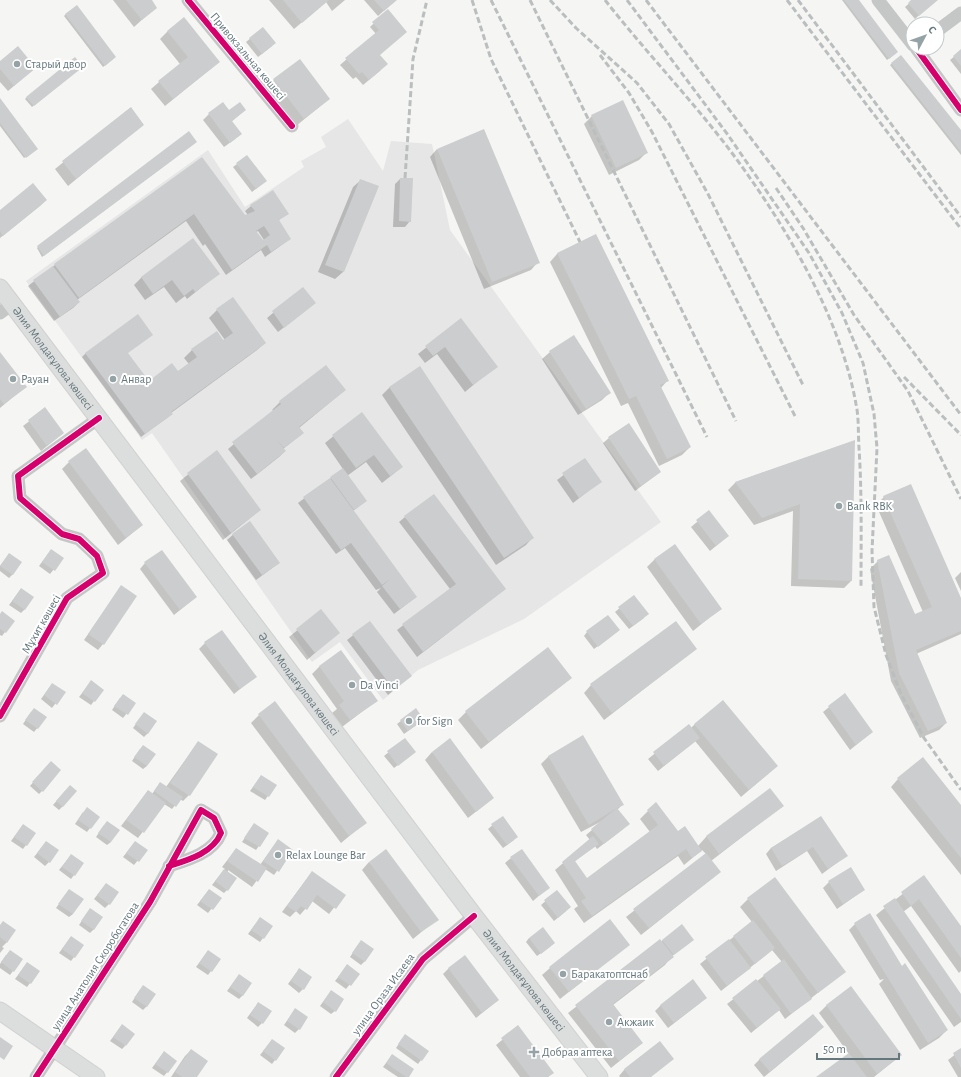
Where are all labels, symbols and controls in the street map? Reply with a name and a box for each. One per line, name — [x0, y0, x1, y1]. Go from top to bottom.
street label: Привокзальная көшесі — [208, 10, 288, 102]
north arrow — [905, 16, 945, 56]
text: С — [926, 24, 938, 36]
place label: Старый двор — [25, 58, 86, 70]
marker: Старый двор — [12, 59, 22, 69]
street label: Әлия Молдағұлова көшесі — [10, 304, 96, 412]
place label: Рауан — [21, 373, 49, 386]
place label: Анвар — [121, 373, 151, 385]
marker: Рауан — [8, 374, 18, 384]
marker: Анвар — [108, 374, 118, 384]
place label: Bank RBK — [847, 500, 893, 512]
marker: Bank RBK — [834, 501, 844, 511]
street label: Мұхит көшесі — [19, 593, 63, 655]
street label: Әлия Молдағұлова көшесі — [256, 630, 341, 738]
place label: Da Vinci — [360, 679, 399, 691]
marker: Da Vinci — [347, 680, 357, 690]
place label: for Sign — [417, 715, 453, 727]
marker: for Sign — [404, 716, 414, 726]
place label: Relax Lounge Bar — [286, 849, 366, 861]
marker: Relax Lounge Bar — [273, 850, 283, 860]
street label: улица Анатолия Скоробогатова — [49, 899, 142, 1034]
street label: Әлия Молдағұлова көшесі — [480, 927, 567, 1033]
street label: улица Ораза Исаева — [349, 951, 418, 1038]
place label: Баракатоптснаб — [571, 968, 648, 980]
marker: Баракатоптснаб — [558, 969, 568, 979]
place label: Акжаик — [617, 1016, 655, 1028]
marker: Акжаик — [604, 1017, 614, 1027]
scale bar — [817, 1035, 899, 1061]
text: 50 m — [823, 1043, 846, 1055]
place label: Добрая аптека — [542, 1046, 613, 1058]
marker: Добрая аптека — [529, 1047, 539, 1057]

